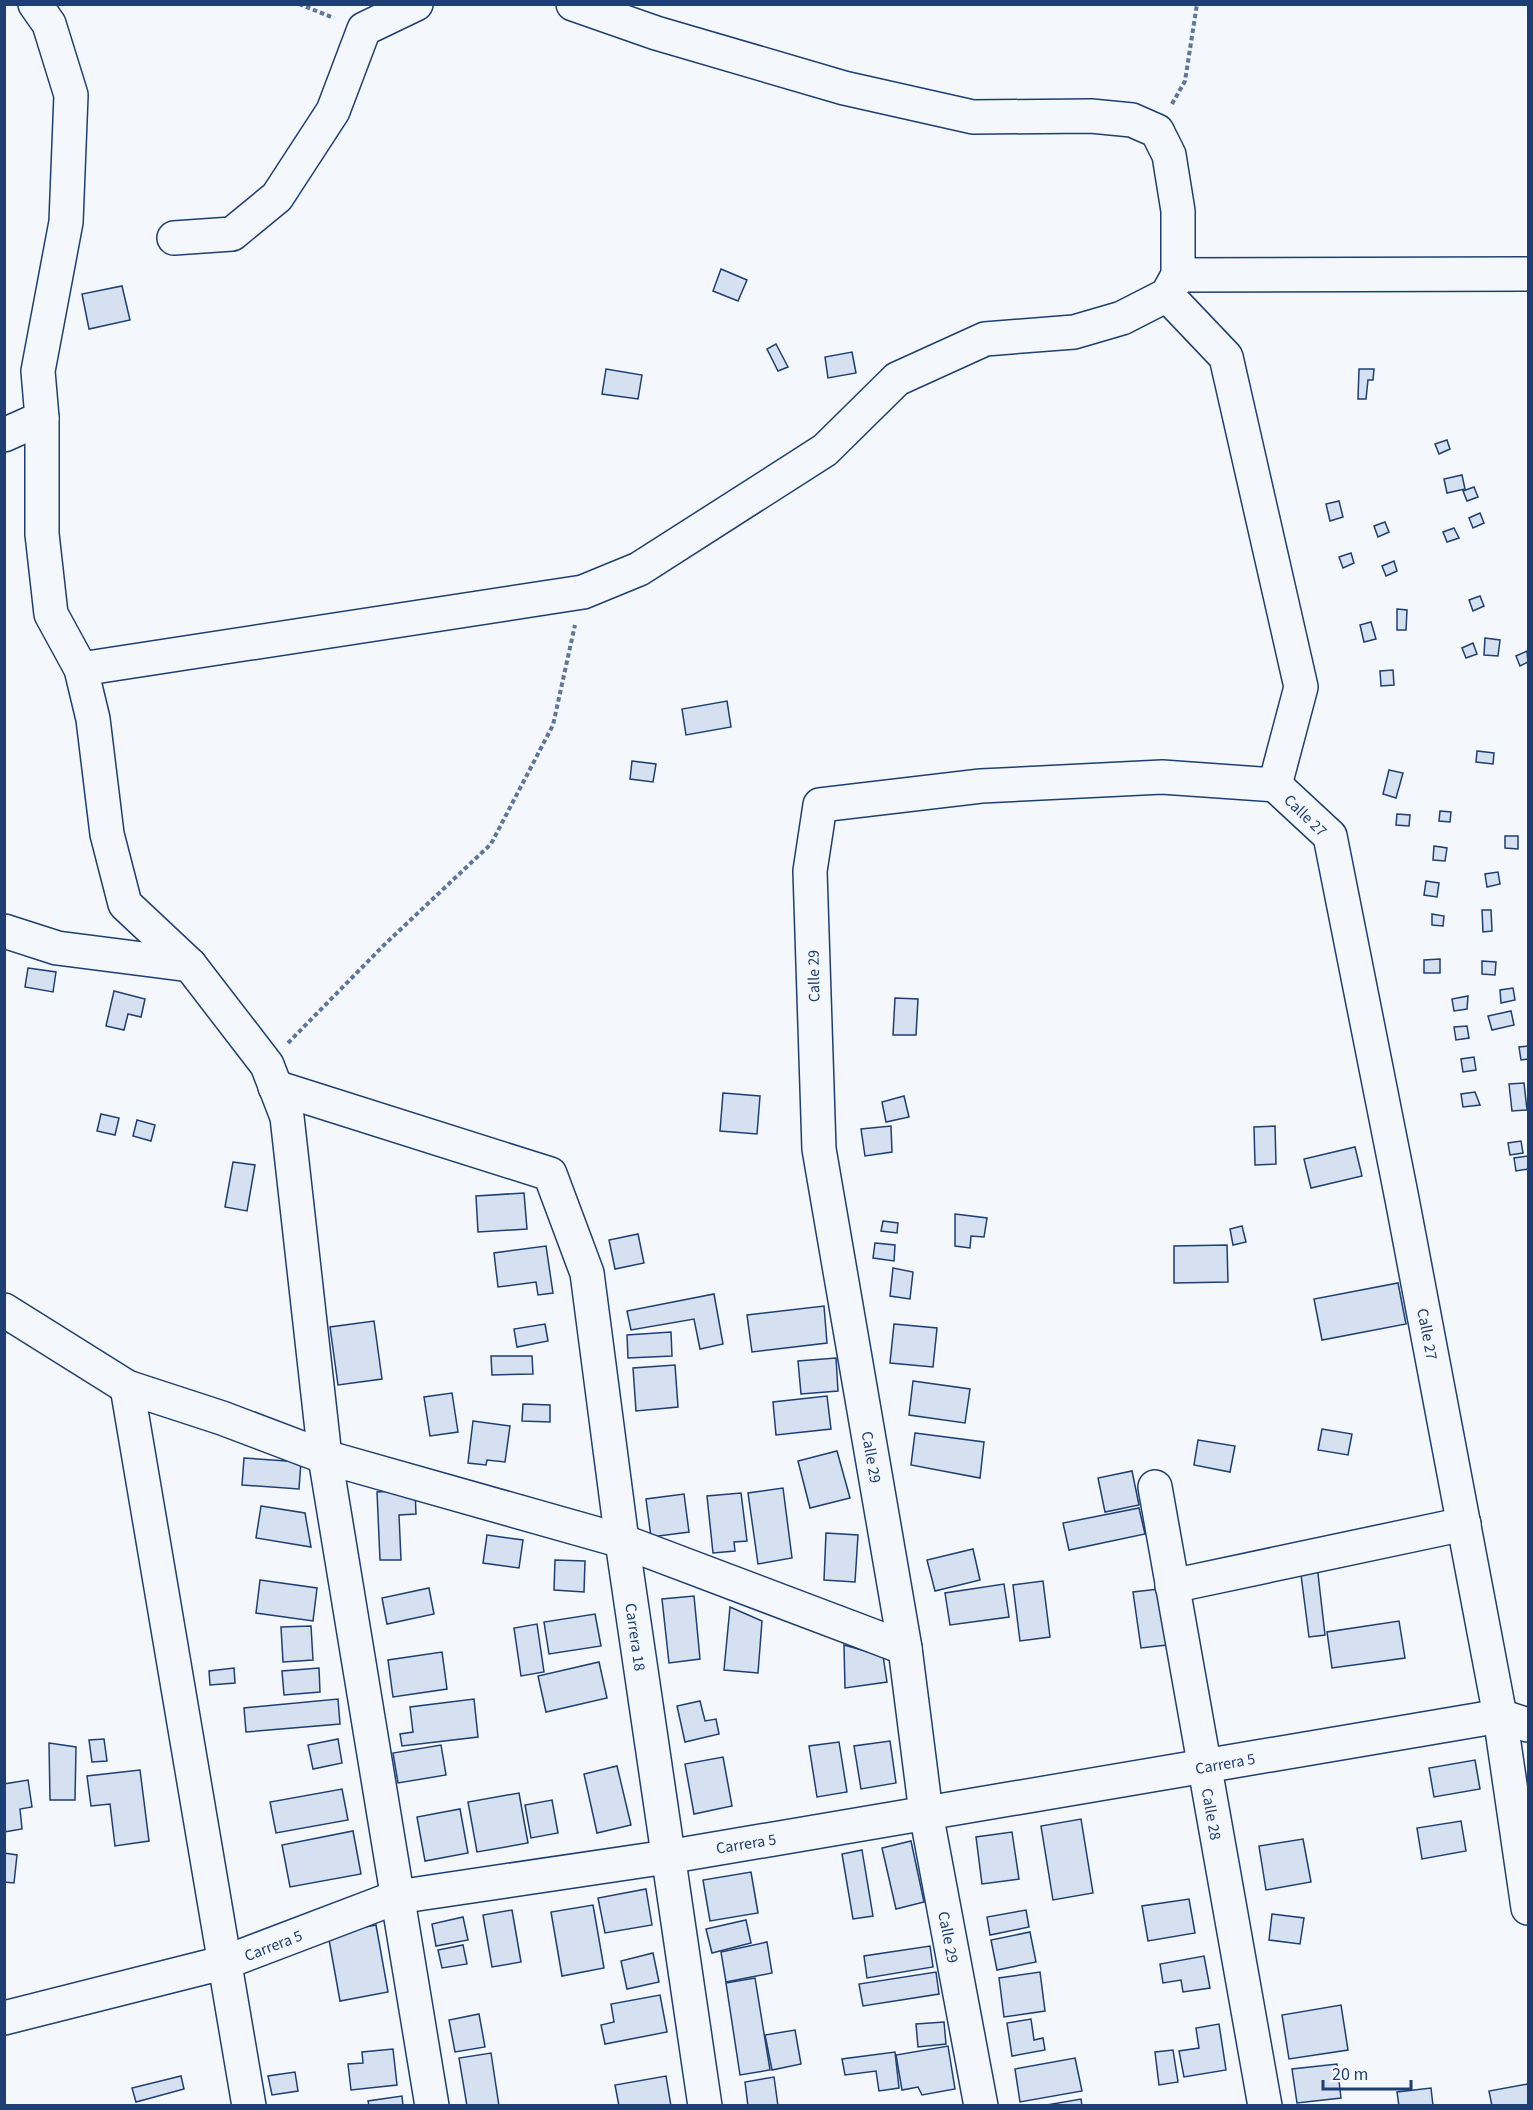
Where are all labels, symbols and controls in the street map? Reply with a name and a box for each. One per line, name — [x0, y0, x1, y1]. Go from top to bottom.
street label: Calle 27 — [1279, 790, 1332, 842]
street label: Calle 29 — [803, 950, 825, 1002]
street label: Calle 27 — [1411, 1306, 1443, 1362]
street label: Calle 29 — [856, 1429, 886, 1485]
street label: Carrera 18 — [619, 1602, 651, 1673]
street label: Carrera 5 — [1193, 1748, 1257, 1780]
street label: Calle 28 — [1196, 1786, 1226, 1842]
street label: Carrera 5 — [715, 1828, 778, 1860]
street label: Calle 29 — [932, 1909, 964, 1965]
street label: Carrera 5 — [241, 1925, 306, 1967]
scale bar — [1323, 2053, 1412, 2091]
text: 20 m — [1332, 2062, 1368, 2087]

